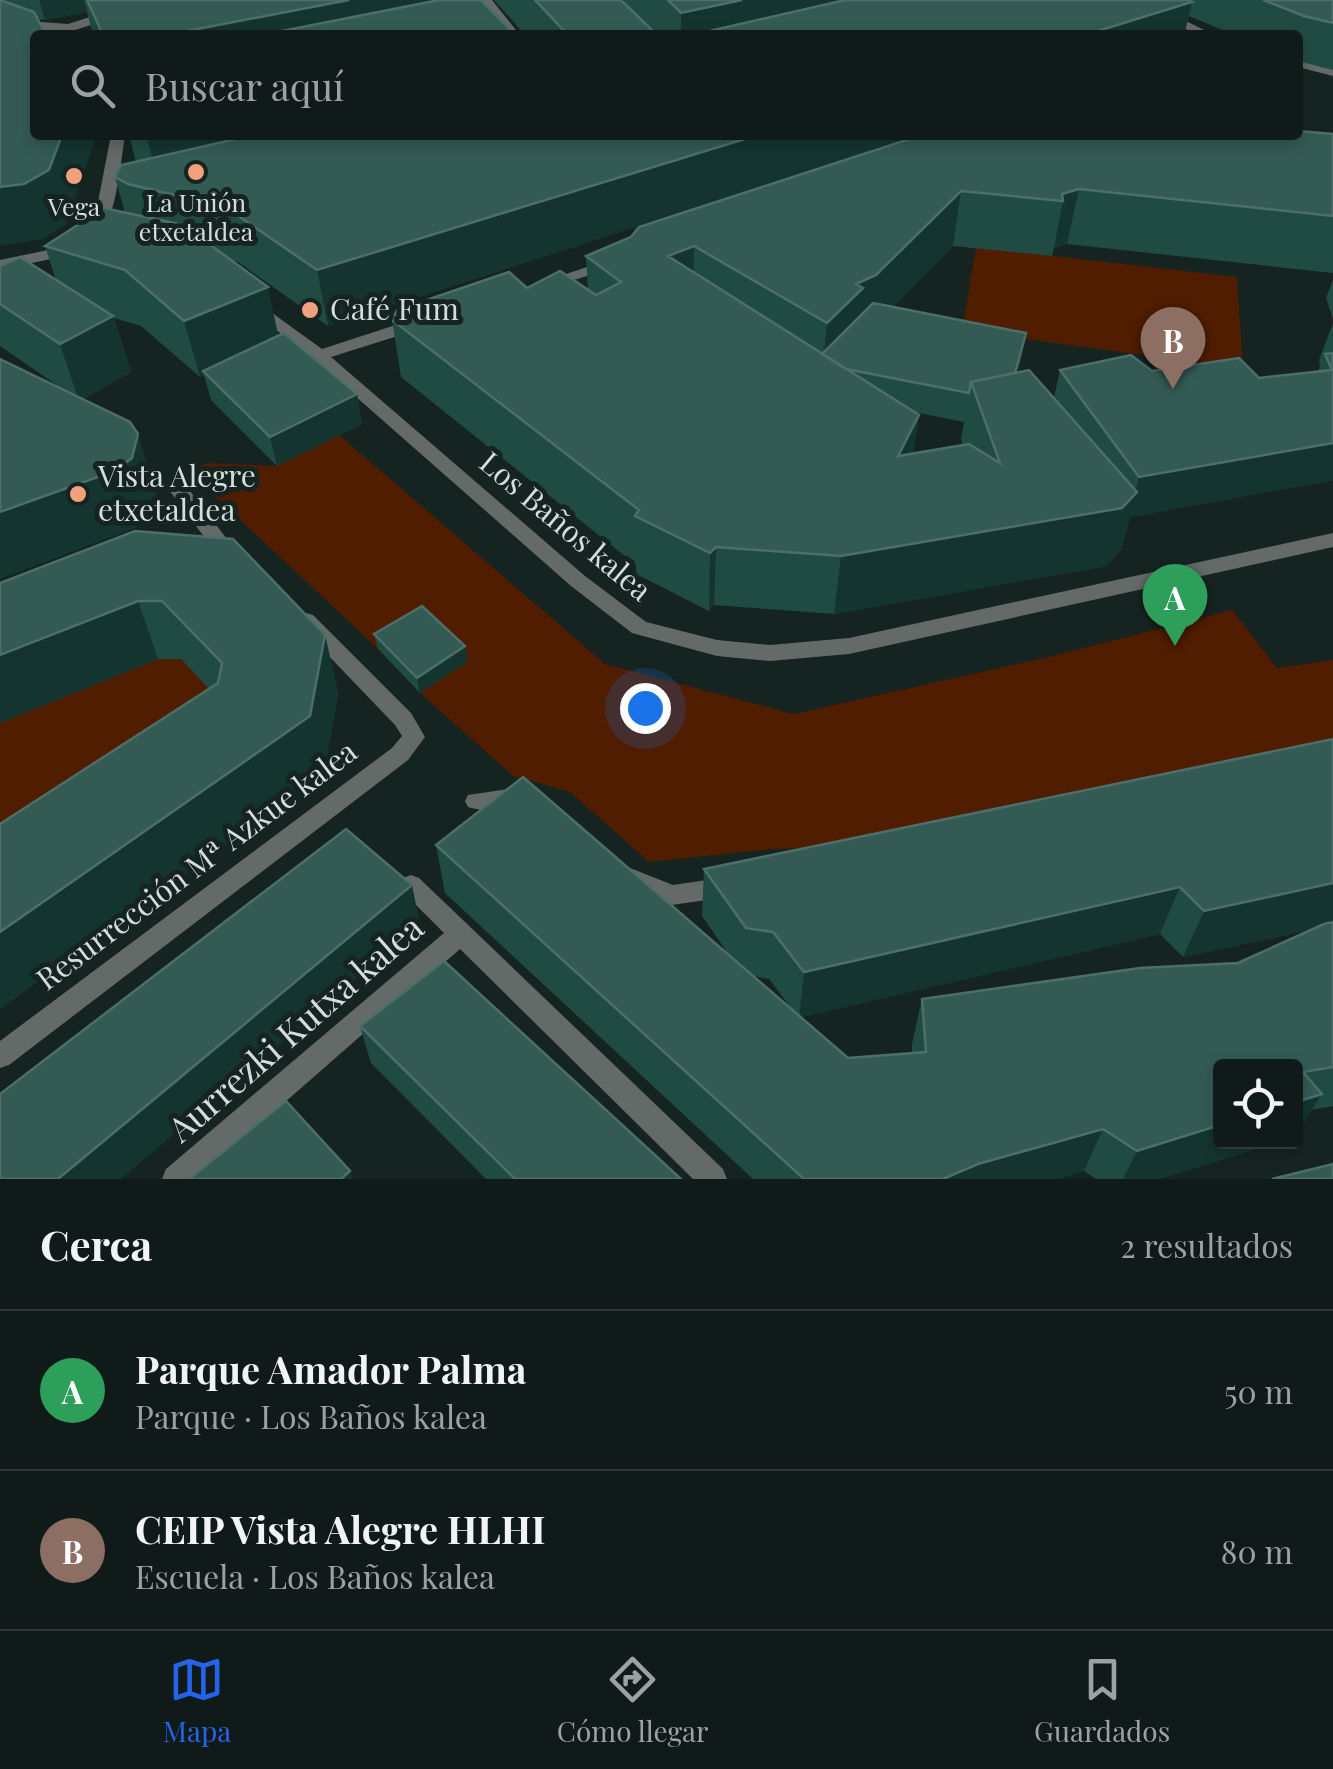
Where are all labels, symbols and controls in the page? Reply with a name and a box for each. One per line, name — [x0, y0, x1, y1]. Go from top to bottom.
search box — [30, 30, 1303, 140]
icon: search — [65, 58, 120, 113]
text: Buscar aquí — [145, 60, 344, 111]
marker: La Unión etxetaldea — [185, 161, 207, 183]
marker: Vega — [63, 165, 85, 187]
place label: La Unión etxetaldea — [139, 185, 254, 247]
place label: Vega — [47, 189, 101, 222]
place label: Café Fum — [330, 288, 459, 328]
marker: Café Fum — [299, 299, 321, 321]
pin: B — [1140, 306, 1206, 389]
street label: Los Baños kalea — [472, 442, 661, 609]
place label: Vista Alegre etxetaldea — [97, 455, 256, 529]
marker: Vista Alegre etxetaldea — [67, 483, 89, 505]
pin: A — [1142, 564, 1208, 646]
your location — [620, 683, 671, 734]
street label: Resurrección Mª Azkue kalea — [27, 731, 364, 998]
street label: Aurrezki Kutxa kalea — [156, 903, 432, 1152]
map controls — [1213, 1059, 1303, 1149]
button: locate — [1213, 1059, 1303, 1149]
text: Cerca — [40, 1216, 152, 1272]
text: 2 resultados — [1120, 1223, 1293, 1266]
text: Parque Amador Palma — [135, 1343, 527, 1394]
text: A — [62, 1369, 83, 1412]
text: 50 m — [1224, 1369, 1293, 1412]
text: Parque · Los Baños kalea — [135, 1394, 487, 1437]
text: CEIP Vista Alegre HLHI — [135, 1503, 545, 1554]
text: B — [62, 1529, 83, 1572]
text: 80 m — [1221, 1529, 1293, 1572]
text: Escuela · Los Baños kalea — [135, 1554, 495, 1597]
tab: Mapa — [163, 1652, 231, 1749]
tab: Cómo llegar — [557, 1652, 709, 1749]
tab: Guardados — [1034, 1652, 1170, 1749]

